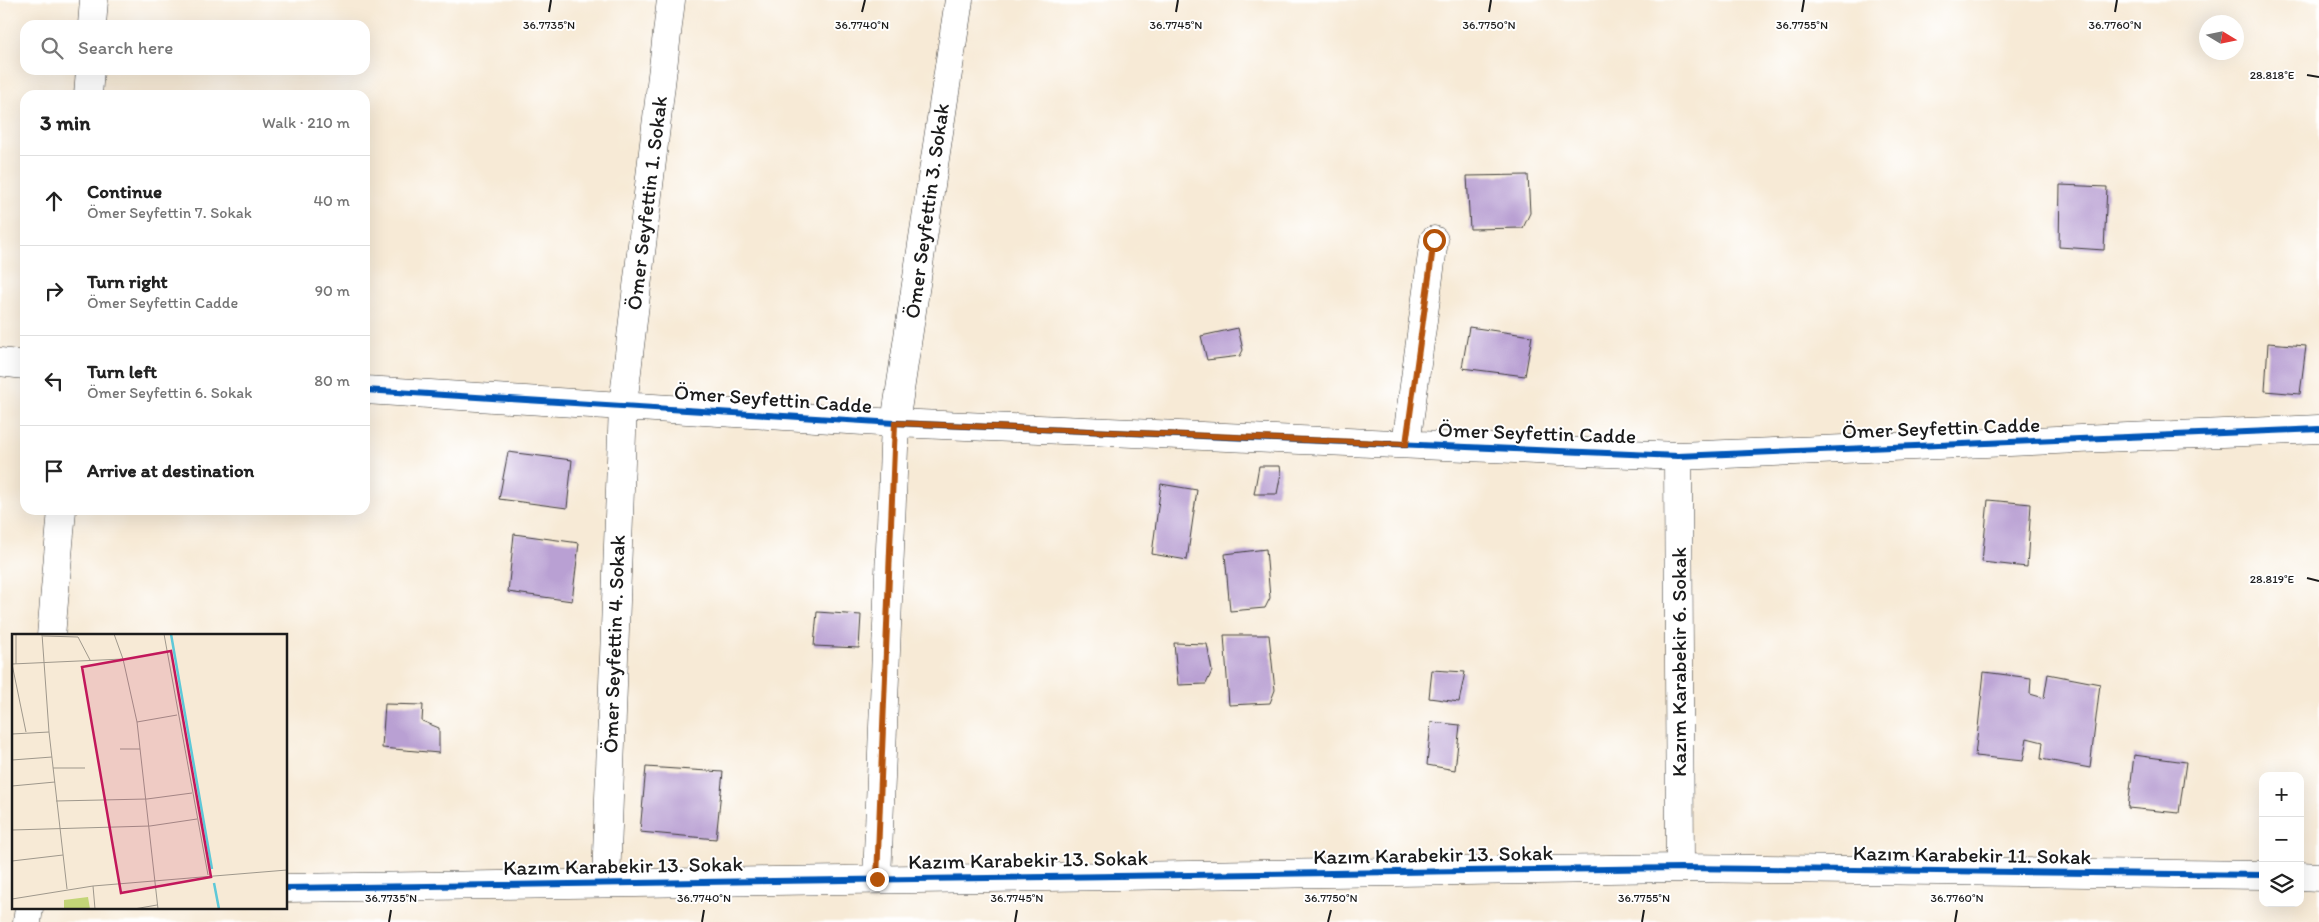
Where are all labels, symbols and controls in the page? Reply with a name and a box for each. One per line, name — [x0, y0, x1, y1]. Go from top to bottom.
north arrow — [2199, 15, 2244, 60]
text: 36.7735°N — [523, 18, 575, 32]
text: 36.7740°N — [835, 18, 889, 32]
text: 36.7745°N — [1150, 18, 1202, 32]
text: 36.7750°N — [1462, 18, 1516, 32]
text: 36.7755°N — [1776, 18, 1828, 32]
text: 36.7760°N — [2088, 18, 2142, 32]
search box — [20, 20, 370, 75]
icon: search — [38, 34, 66, 62]
text: Search here — [78, 36, 173, 59]
text: 28.818°E — [2250, 68, 2295, 82]
street label: Ömer Seyfettin 1. Sokak — [621, 94, 672, 311]
street label: Ömer Seyfettin 3. Sokak — [899, 101, 954, 320]
text: 3 min — [40, 110, 90, 135]
text: Walk · 210 m — [262, 113, 350, 132]
text: Continue — [87, 180, 162, 203]
icon: ahead — [40, 187, 68, 215]
text: 40 m — [313, 191, 350, 210]
text: Ömer Seyfettin 7. Sokak — [87, 203, 252, 222]
route start — [1423, 229, 1446, 252]
text: Turn right — [87, 270, 168, 293]
icon: right — [40, 277, 68, 305]
text: 90 m — [315, 281, 350, 300]
text: Ömer Seyfettin Cadde — [87, 293, 238, 312]
text: Turn left — [87, 360, 157, 383]
icon: left — [40, 367, 68, 395]
text: 80 m — [314, 371, 350, 390]
street label: Ömer Seyfettin Cadde — [673, 379, 873, 418]
text: Ömer Seyfettin 6. Sokak — [87, 383, 252, 402]
street label: Ömer Seyfettin Cadde — [1841, 412, 2041, 443]
street label: Ömer Seyfettin Cadde — [1437, 417, 1637, 448]
icon: arrive — [40, 457, 68, 485]
text: Arrive at destination — [87, 459, 254, 482]
street label: Ömer Seyfettin 4. Sokak — [597, 534, 630, 754]
street label: Kazım Karabekir 6. Sokak — [1666, 547, 1691, 777]
text: 28.819°E — [2250, 572, 2295, 586]
inset map — [12, 634, 288, 910]
map controls — [2259, 772, 2304, 907]
button: + — [2259, 772, 2304, 817]
button: − — [2259, 817, 2304, 862]
street label: Kazım Karabekir 13. Sokak — [1313, 840, 1553, 869]
street label: Kazım Karabekir 11. Sokak — [1853, 840, 2092, 869]
street label: Kazım Karabekir 13. Sokak — [908, 845, 1148, 874]
street label: Kazım Karabekir 13. Sokak — [503, 851, 743, 880]
button: layers — [2259, 862, 2304, 907]
route end — [866, 868, 889, 891]
text: 36.7735°N — [365, 891, 417, 905]
text: 36.7740°N — [677, 891, 731, 905]
text: 36.7745°N — [991, 891, 1043, 905]
text: 36.7750°N — [1304, 891, 1358, 905]
text: 36.7755°N — [1618, 891, 1670, 905]
text: 36.7760°N — [1930, 891, 1984, 905]

